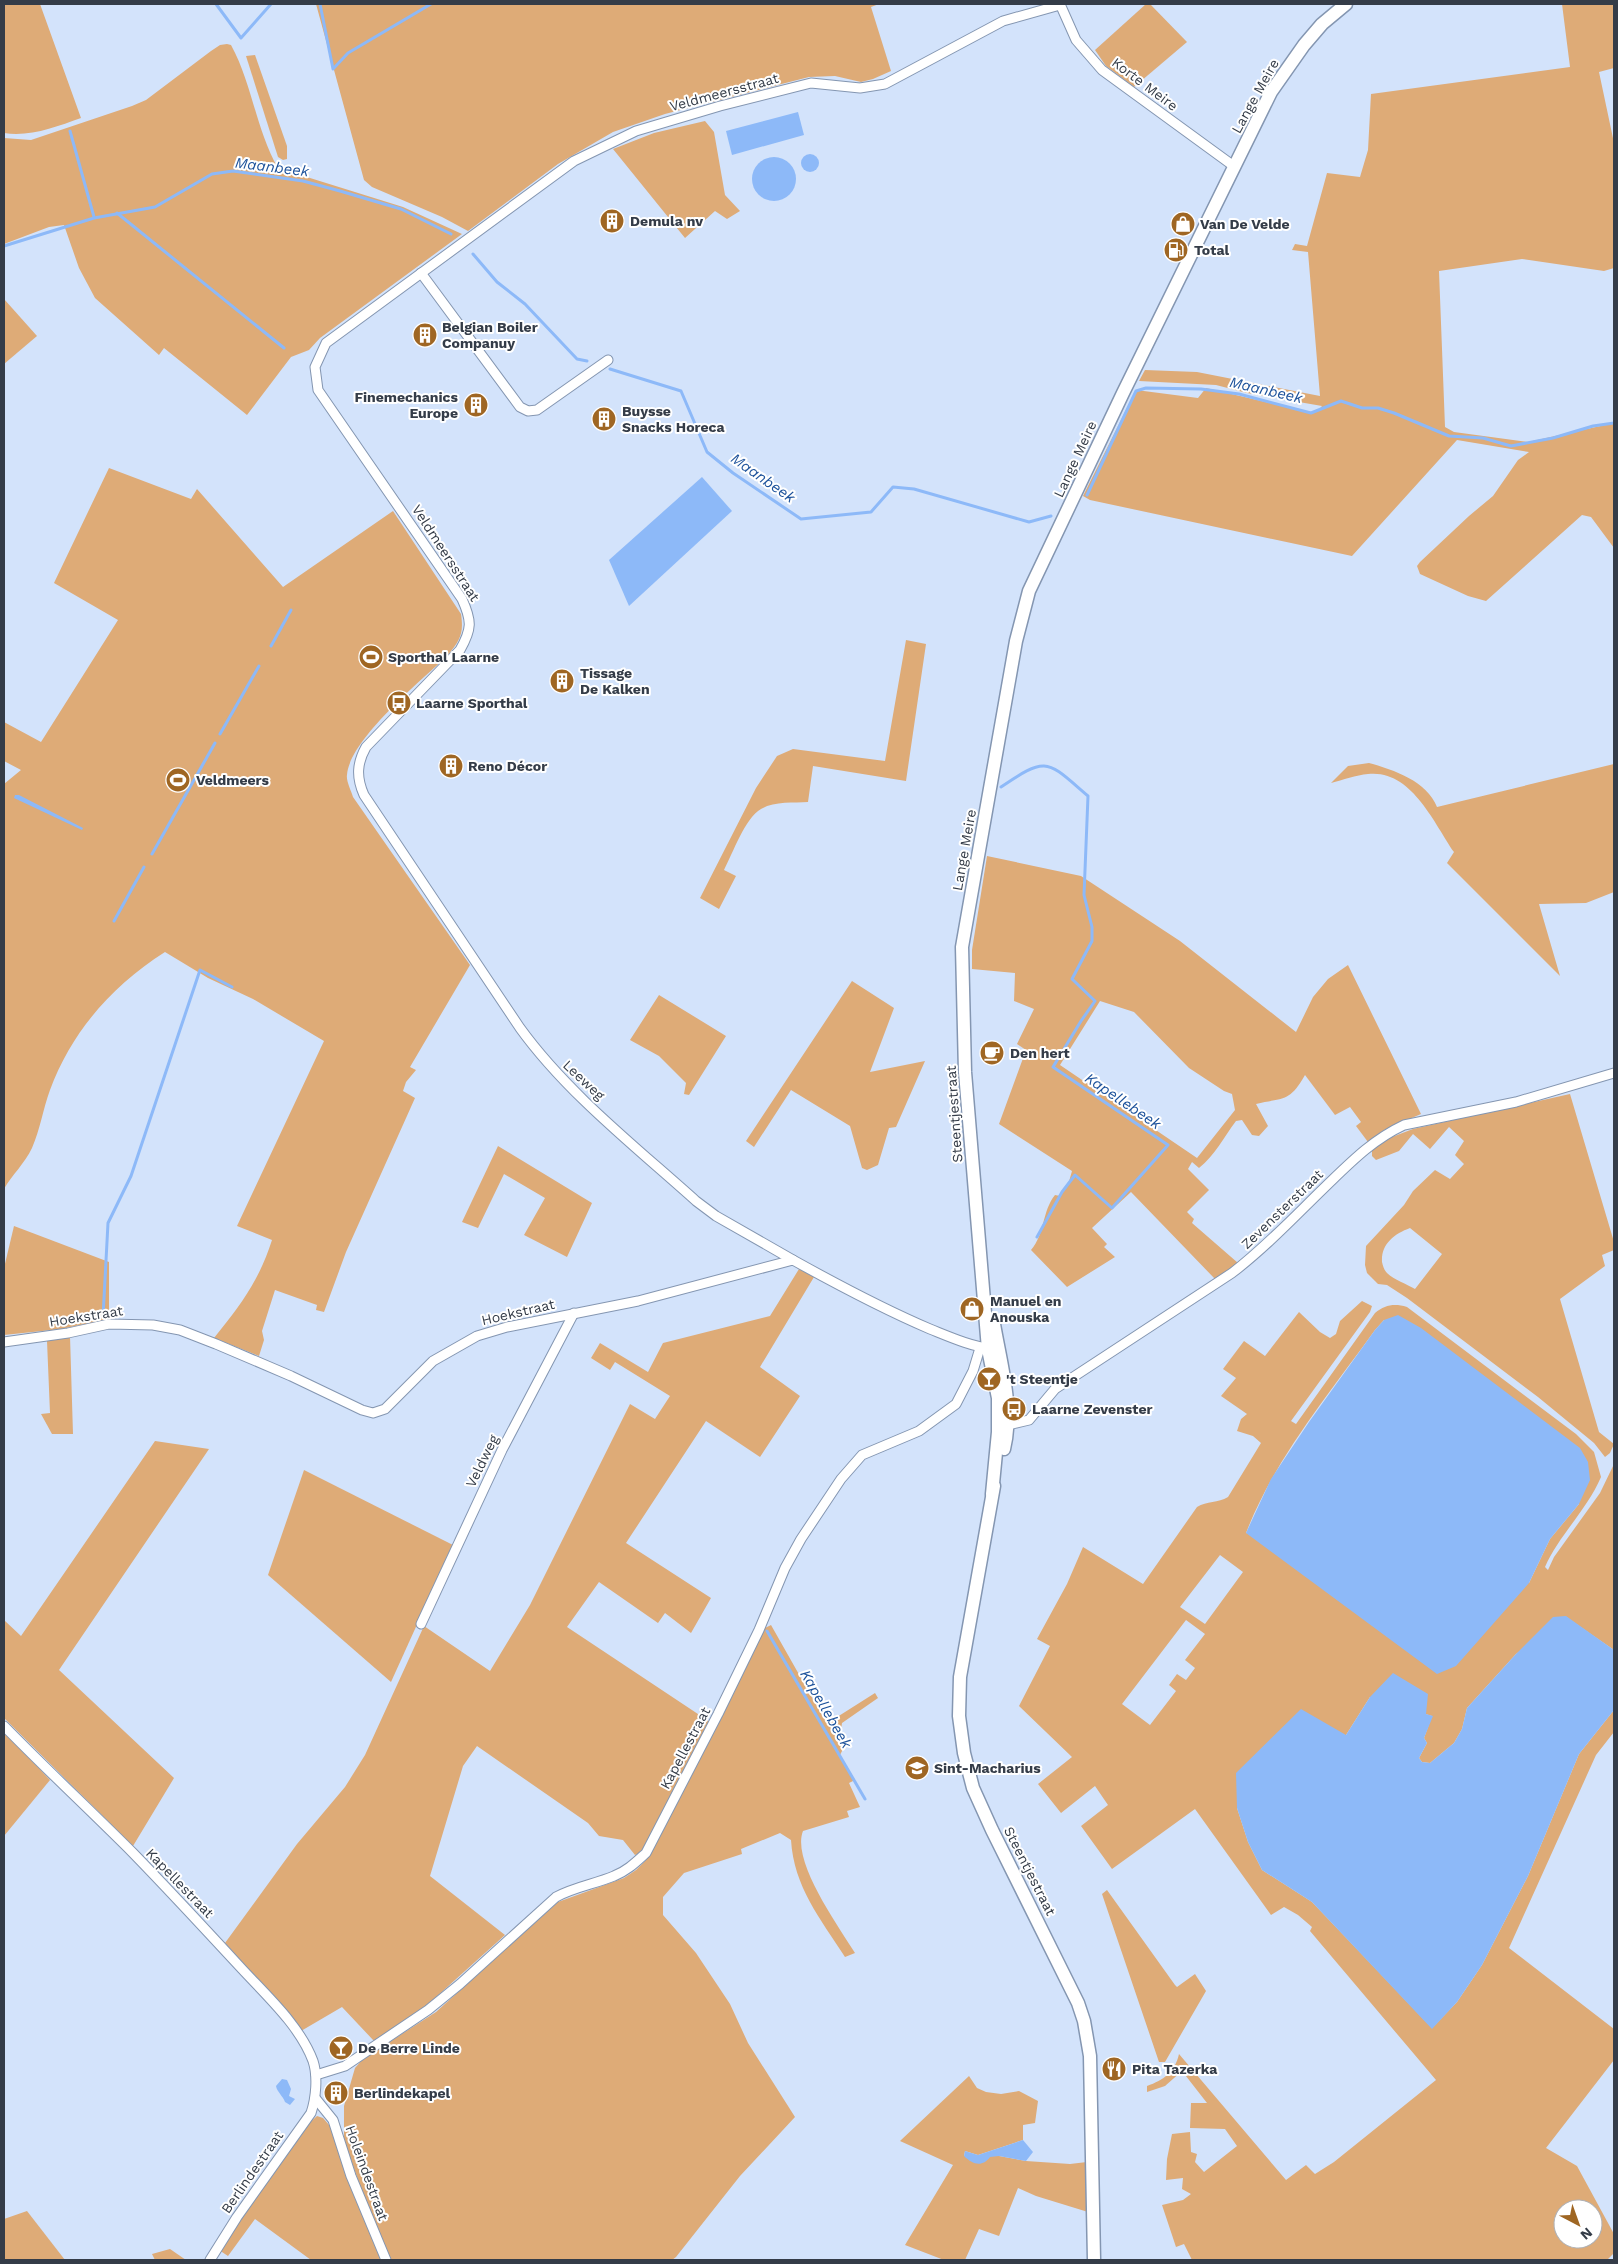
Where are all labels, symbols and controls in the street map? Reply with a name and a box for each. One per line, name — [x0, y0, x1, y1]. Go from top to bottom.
street label: Korte Meire — [1109, 54, 1181, 114]
street label: Lange Meire — [1228, 56, 1282, 136]
street label: Veldmeersstraat — [668, 70, 780, 114]
water label: Maanbeek — [234, 154, 311, 181]
building icon: Demula nv — [599, 208, 625, 234]
shop icon: Van De Velde — [1170, 211, 1196, 237]
place label: Demula nv — [630, 213, 703, 229]
place label: Van De Velde — [1200, 216, 1290, 232]
fuel station icon: Total — [1163, 237, 1189, 263]
place label: Total — [1194, 242, 1230, 258]
place label: Belgian Boiler Companuy — [442, 319, 538, 351]
building icon: Belgian Boiler Companuy — [412, 322, 438, 348]
water label: Maanbeek — [1228, 373, 1305, 407]
place label: Finemechanics Europe — [354, 389, 459, 421]
building icon: Finemechanics Europe — [463, 392, 489, 418]
place label: Buysse Snacks Horeca — [622, 403, 725, 435]
building icon: Buysse Snacks Horeca — [591, 406, 617, 432]
street label: Lange Meire — [1050, 418, 1100, 500]
water label: Maanbeek — [727, 449, 799, 507]
street label: Veldmeersstraat — [409, 502, 483, 604]
sports icon: Sporthal Laarne — [358, 644, 384, 670]
place label: Sporthal Laarne — [388, 649, 499, 665]
place label: Tissage De Kalken — [580, 665, 650, 697]
building icon: Tissage De Kalken — [549, 668, 575, 694]
bus stop icon: Laarne Sporthal — [386, 690, 412, 716]
place label: Laarne Sporthal — [416, 695, 528, 711]
building icon: Reno Décor — [438, 753, 464, 779]
place label: Reno Décor — [468, 758, 547, 774]
sports icon: Veldmeers — [165, 767, 191, 793]
place label: Veldmeers — [196, 772, 270, 788]
street label: Lange Meire — [949, 808, 979, 892]
cafe icon: Den hert — [979, 1040, 1005, 1066]
place label: Den hert — [1010, 1045, 1070, 1061]
street label: Leeweg — [560, 1057, 609, 1104]
street label: Steentjestraat — [943, 1065, 965, 1163]
water label: Kapellebeek — [1081, 1069, 1165, 1134]
street label: Zevensterstraat — [1238, 1166, 1326, 1252]
place label: Manuel en Anouska — [990, 1293, 1061, 1325]
street label: Hoekstraat — [480, 1296, 556, 1328]
shop icon: Manuel en Anouska — [959, 1296, 985, 1322]
street label: Hoekstraat — [48, 1302, 124, 1330]
bar icon: 't Steentje — [976, 1366, 1002, 1392]
place label: 't Steentje — [1006, 1371, 1078, 1387]
bus stop icon: Laarne Zevenster — [1001, 1396, 1027, 1422]
place label: Laarne Zevenster — [1032, 1401, 1153, 1417]
street label: Veldweg — [462, 1432, 502, 1490]
water label: Kapellebeek — [796, 1666, 856, 1752]
street label: Kapellestraat — [657, 1704, 713, 1792]
school or university icon: Sint-Macharius — [904, 1755, 930, 1781]
place label: Sint-Macharius — [934, 1760, 1041, 1776]
street label: Steentjestraat — [1001, 1824, 1059, 1918]
street label: Kapellestraat — [143, 1845, 217, 1921]
bar icon: De Berre Linde — [328, 2035, 354, 2061]
place label: De Berre Linde — [358, 2040, 460, 2056]
restaurant icon: Pita Tazerka — [1101, 2056, 1127, 2082]
place label: Pita Tazerka — [1132, 2061, 1218, 2077]
building icon: Berlindekapel — [323, 2080, 349, 2106]
place label: Berlindekapel — [354, 2085, 451, 2101]
street label: Holeindestraat — [342, 2123, 392, 2223]
street label: Berlindestraat — [218, 2128, 286, 2216]
north arrow — [1553, 2199, 1603, 2249]
text: N — [1577, 2224, 1596, 2243]

